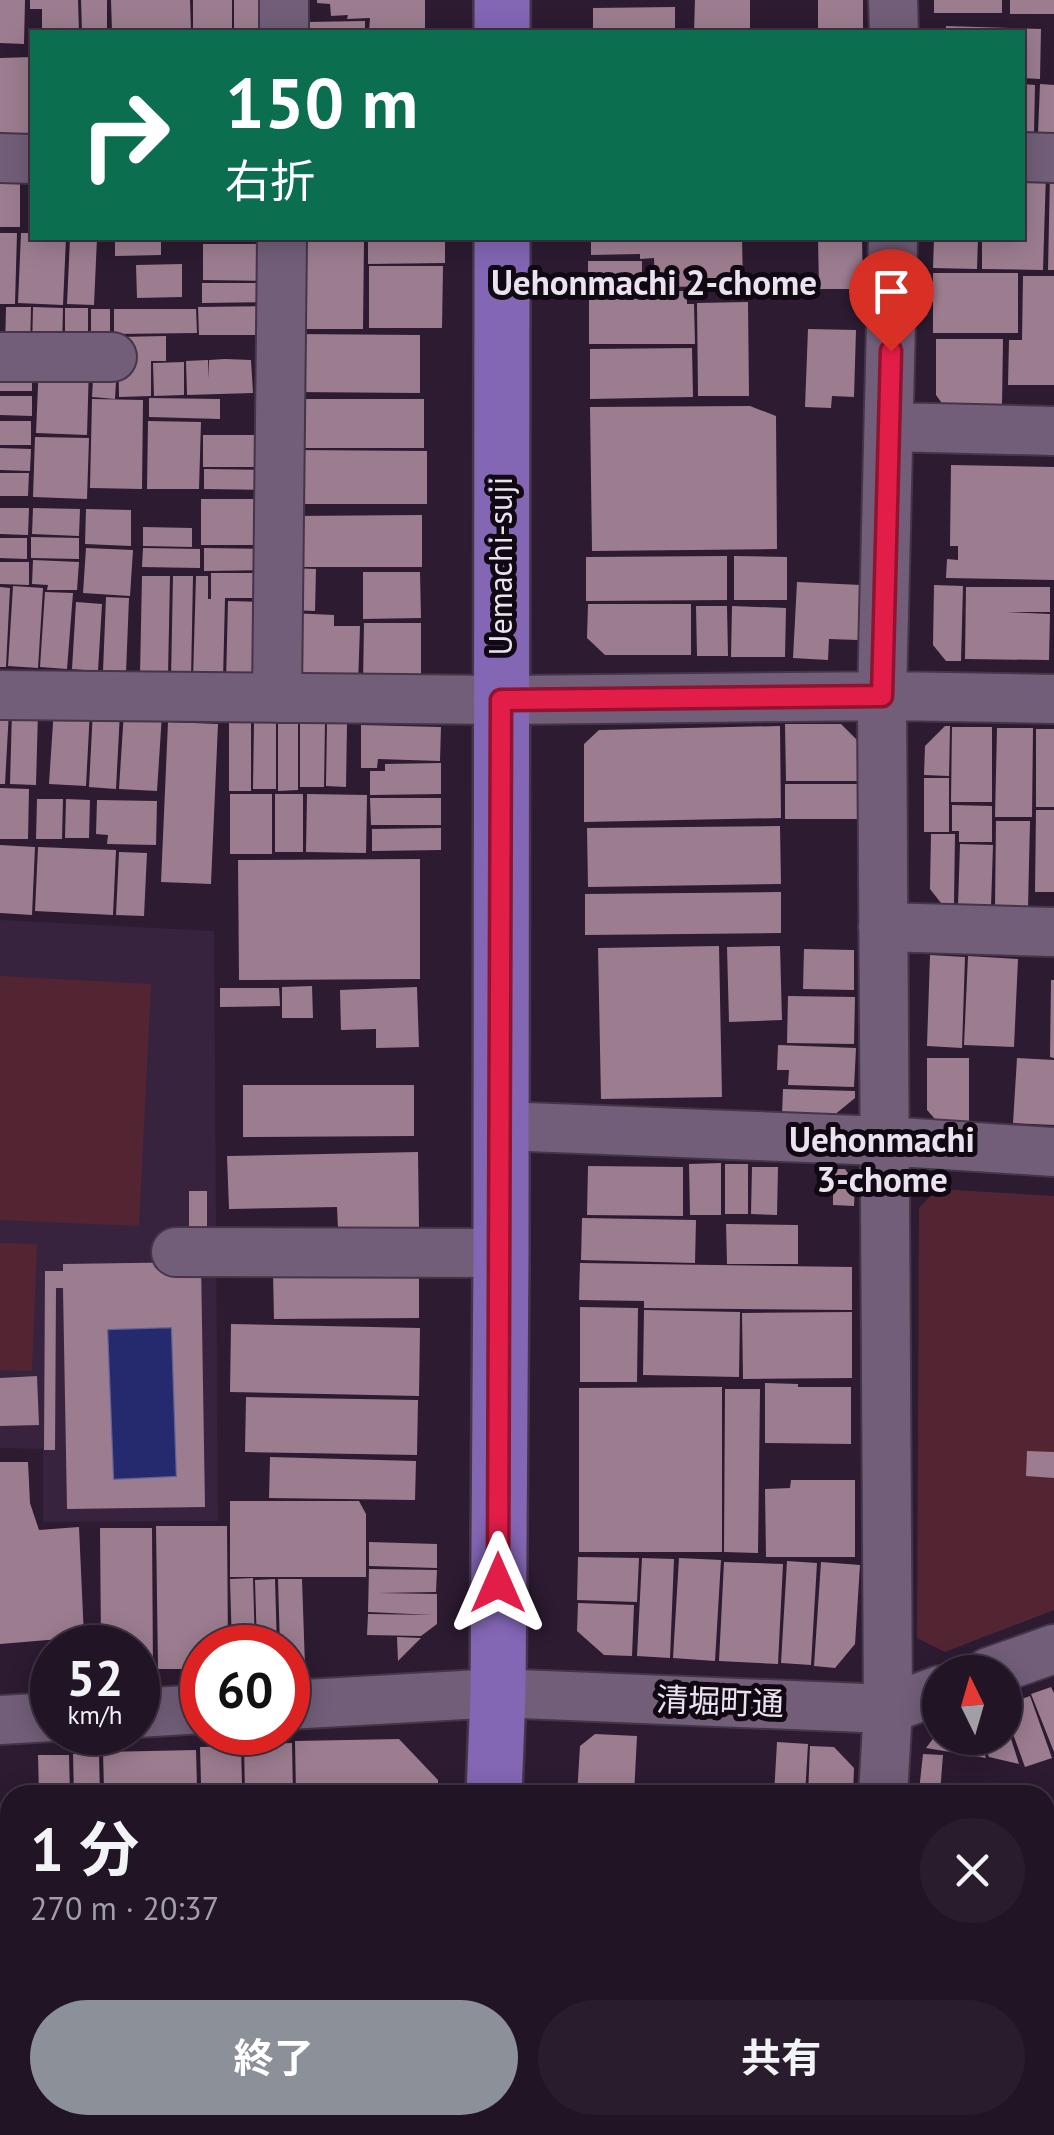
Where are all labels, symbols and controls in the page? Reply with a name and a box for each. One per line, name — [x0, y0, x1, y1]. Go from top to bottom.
text: 150 m — [225, 57, 418, 147]
icon: right — [60, 70, 190, 200]
text: 右折 — [225, 151, 315, 209]
pin — [849, 249, 934, 352]
district label: Uehonmachi 2-chome — [491, 259, 817, 305]
icon: arrive — [864, 264, 919, 319]
street label: Uemachi-suji — [479, 477, 521, 655]
district label: Uehonmachi 3-chome — [789, 1116, 975, 1202]
position arrow — [446, 1531, 550, 1635]
speed limit sign: 60 — [180, 1625, 310, 1755]
text: 52 — [67, 1645, 123, 1710]
north arrow — [922, 1655, 1022, 1755]
map controls — [922, 1655, 1022, 1755]
street label: 清堀町通 — [655, 1678, 785, 1724]
text: km/h — [68, 1699, 122, 1731]
text: 1 分 — [30, 1810, 139, 1888]
button: close — [920, 1818, 1025, 1923]
text: 270 m · 20:37 — [30, 1887, 219, 1929]
button: 終了 — [30, 2000, 518, 2115]
button: 共有 — [538, 2000, 1025, 2115]

